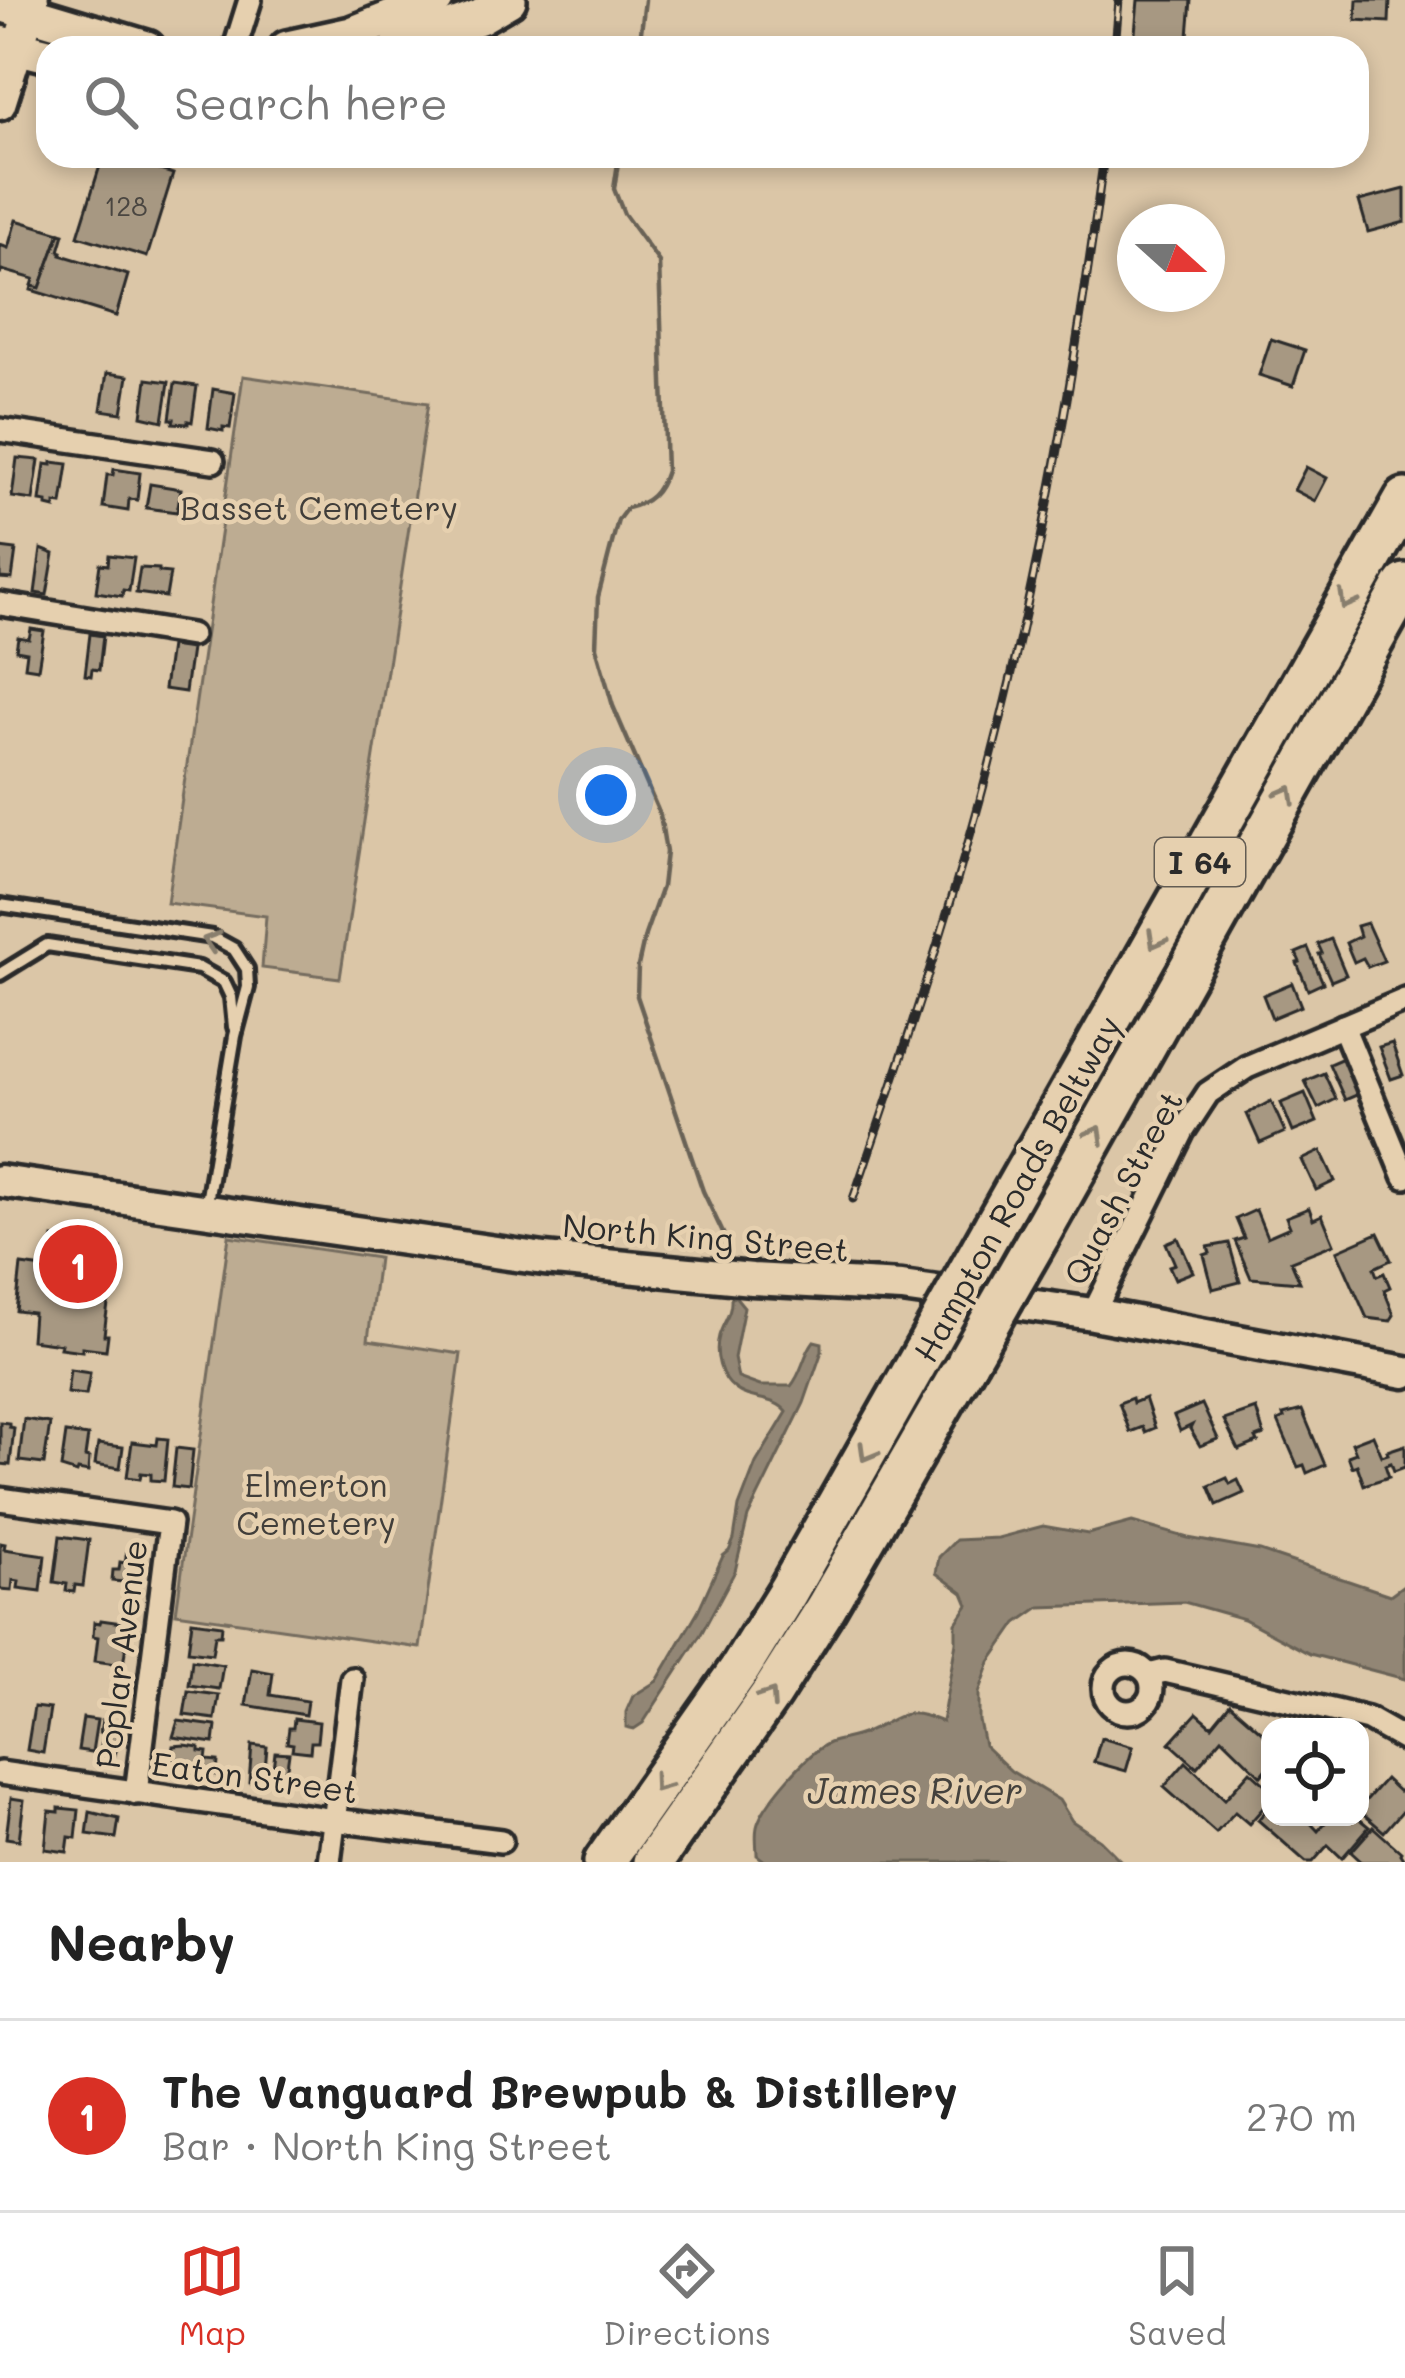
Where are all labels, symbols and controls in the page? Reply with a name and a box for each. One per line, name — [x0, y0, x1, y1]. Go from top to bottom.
search box — [36, 36, 1369, 168]
icon: search — [78, 69, 144, 135]
text: Search here — [174, 73, 448, 131]
house number: 128 — [104, 188, 148, 223]
north arrow — [1117, 204, 1225, 312]
park label: Basset Cemetery — [180, 485, 458, 529]
one-way arrow — [1339, 588, 1362, 609]
your location — [576, 765, 636, 825]
one-way arrow — [1273, 785, 1296, 807]
road number: I 64 — [1155, 838, 1245, 886]
one-way arrow — [1147, 928, 1170, 949]
one-way arrow — [202, 930, 223, 955]
street label: Hampton Roads Beltway — [903, 1007, 1130, 1369]
street label: Quash Street — [1053, 1082, 1191, 1292]
one-way arrow — [1082, 1125, 1105, 1147]
street label: North King Street — [561, 1202, 851, 1270]
pin: 1 — [39, 1219, 117, 1309]
one-way arrow — [858, 1440, 881, 1462]
park label: Elmerton Cemetery — [236, 1462, 396, 1544]
street label: Poplar Avenue — [85, 1537, 155, 1771]
one-way arrow — [754, 1689, 776, 1711]
map controls — [1261, 1718, 1369, 1826]
button: locate — [1261, 1718, 1369, 1826]
street label: Eaton Street — [149, 1740, 361, 1812]
water label: James River — [807, 1766, 1023, 1813]
one-way arrow — [652, 1771, 674, 1793]
text: Nearby — [48, 1907, 235, 1974]
text: The Vanguard Brewpub & Distillery — [162, 2061, 958, 2119]
text: 1 — [78, 2090, 96, 2141]
text: 270 m — [1246, 2090, 1357, 2141]
text: Bar · North King Street — [162, 2119, 612, 2170]
tab: Map — [179, 2238, 246, 2353]
tab: Directions — [603, 2238, 771, 2353]
tab: Saved — [1128, 2238, 1226, 2353]

